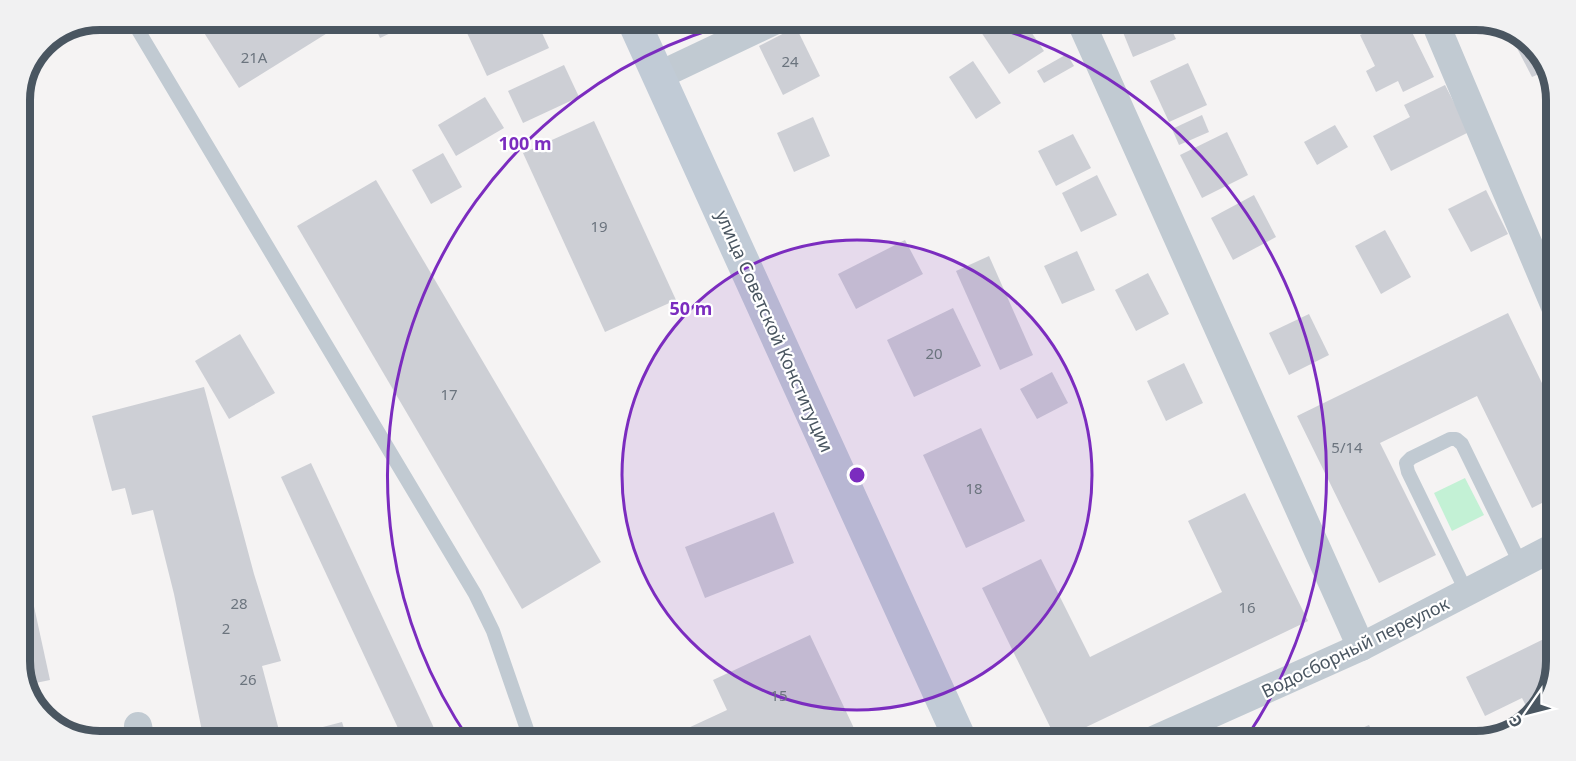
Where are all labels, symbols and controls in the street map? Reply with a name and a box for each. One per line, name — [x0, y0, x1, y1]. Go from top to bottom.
house number: 21А — [241, 47, 268, 67]
house number: 24 — [781, 51, 799, 71]
text: 100 m — [498, 131, 552, 155]
street label: улица Советской Конституции — [711, 206, 839, 456]
house number: 19 — [590, 216, 608, 236]
text: 50 m — [670, 296, 712, 320]
house number: 20 — [925, 343, 943, 363]
house number: 17 — [440, 384, 458, 404]
house number: 5/14 — [1331, 437, 1363, 457]
centre of rings — [847, 465, 867, 485]
house number: 18 — [965, 478, 983, 498]
street label: Водосборный переулок — [1257, 591, 1453, 703]
house number: 28 — [230, 593, 248, 613]
house number: 16 — [1238, 597, 1256, 617]
house number: 2 — [222, 618, 230, 638]
house number: 26 — [239, 669, 257, 689]
north arrow — [1498, 683, 1558, 743]
house number: 15 — [770, 685, 788, 705]
text: С — [1504, 711, 1528, 732]

